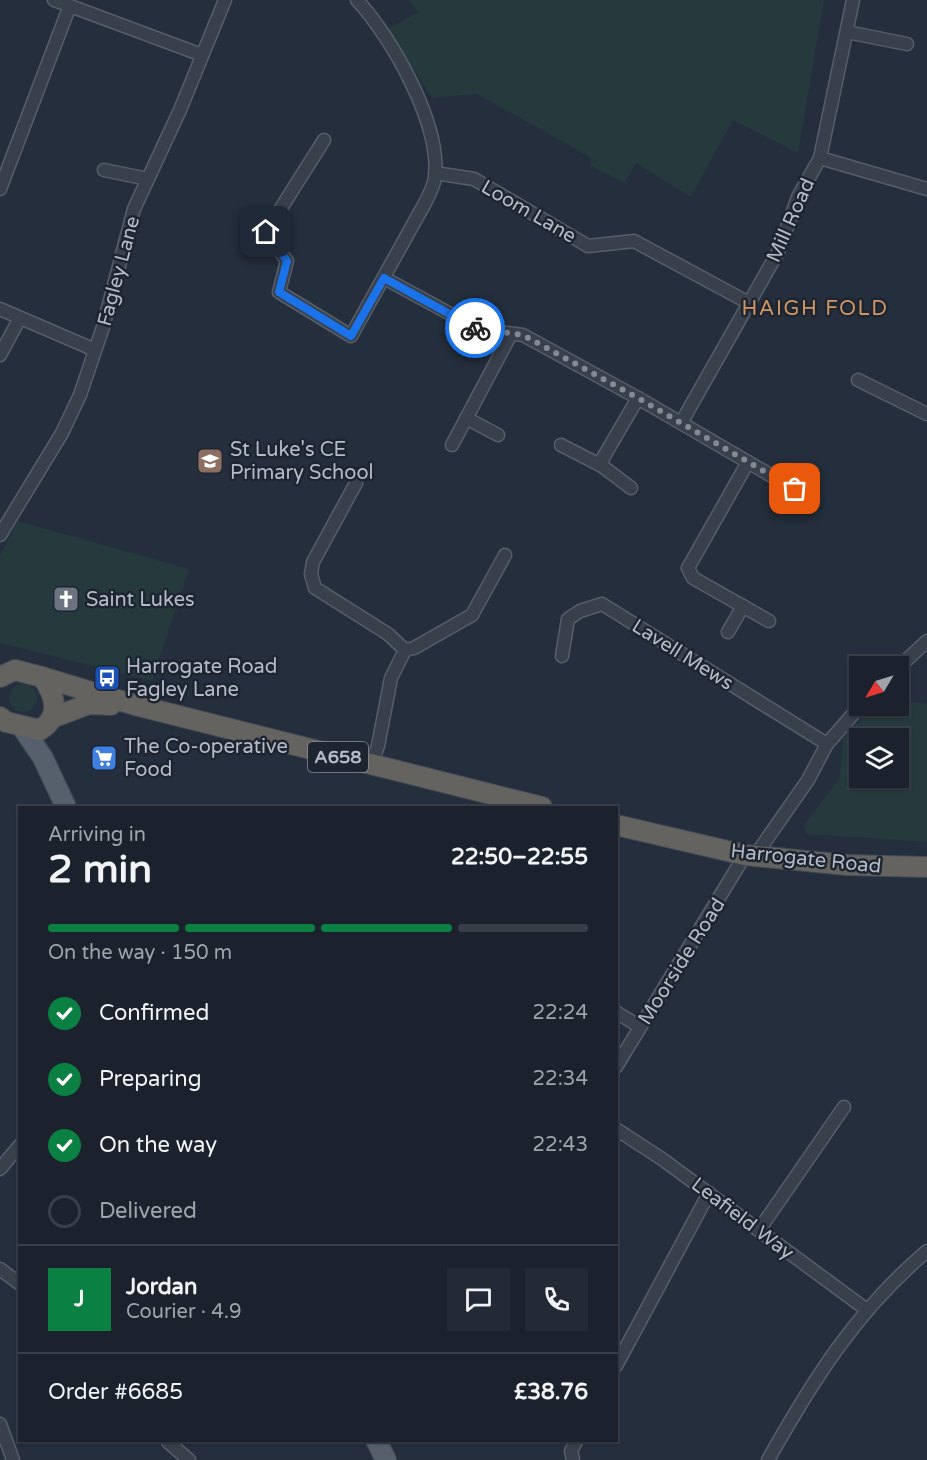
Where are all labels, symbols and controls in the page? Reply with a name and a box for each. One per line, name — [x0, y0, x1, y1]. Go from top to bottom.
street label: Loom Lane — [477, 175, 580, 249]
street label: Mill Road — [762, 175, 820, 266]
pin — [240, 206, 291, 257]
street label: Fagley Lane — [93, 214, 145, 329]
icon: home — [249, 215, 282, 248]
district label: HAIGH FOLD — [742, 296, 889, 321]
courier — [445, 298, 505, 358]
icon: bike — [459, 312, 492, 345]
place label: St Luke's CE Primary School — [230, 438, 374, 485]
school or university icon: St Luke's CE Primary School — [195, 446, 225, 476]
pin — [769, 463, 820, 514]
icon: bag — [778, 472, 811, 505]
church icon: Saint Lukes — [51, 584, 81, 614]
place label: Saint Lukes — [86, 588, 195, 612]
street label: Lavell Mews — [627, 614, 738, 696]
place label: Harrogate Road Fagley Lane — [126, 655, 277, 702]
north arrow — [849, 656, 909, 716]
map controls — [849, 656, 909, 788]
bus stop icon: Harrogate Road Fagley Lane — [92, 663, 122, 693]
button: layers — [849, 728, 909, 788]
place label: The Co-operative Food — [124, 735, 288, 782]
road number: A658 — [308, 742, 368, 772]
supermarket icon: The Co-operative Food — [89, 743, 119, 773]
text: Arriving in — [48, 823, 146, 847]
street label: Harrogate Road — [729, 839, 882, 879]
text: 22:50–22:55 — [451, 844, 588, 870]
text: 2 min — [48, 846, 152, 893]
street label: Moorside Road — [633, 894, 730, 1029]
text: On the way · 150 m — [48, 941, 232, 965]
icon: check — [48, 997, 81, 1030]
text: Confirmed — [99, 1000, 209, 1026]
text: 22:24 — [533, 1001, 588, 1025]
icon: check — [48, 1063, 81, 1096]
text: Preparing — [99, 1066, 202, 1092]
text: 22:34 — [533, 1067, 588, 1091]
icon: check — [48, 1129, 81, 1162]
text: On the way — [99, 1132, 217, 1158]
text: 22:43 — [533, 1133, 588, 1157]
street label: Leafield Way — [686, 1173, 799, 1265]
text: Delivered — [99, 1198, 197, 1224]
button: chat — [447, 1268, 510, 1331]
button: phone — [525, 1268, 588, 1331]
text: Jordan — [126, 1274, 197, 1300]
text: J — [74, 1286, 85, 1312]
text: Courier · 4.9 — [126, 1300, 241, 1324]
text: Order #6685 — [48, 1379, 183, 1405]
text: £38.76 — [514, 1379, 588, 1405]

